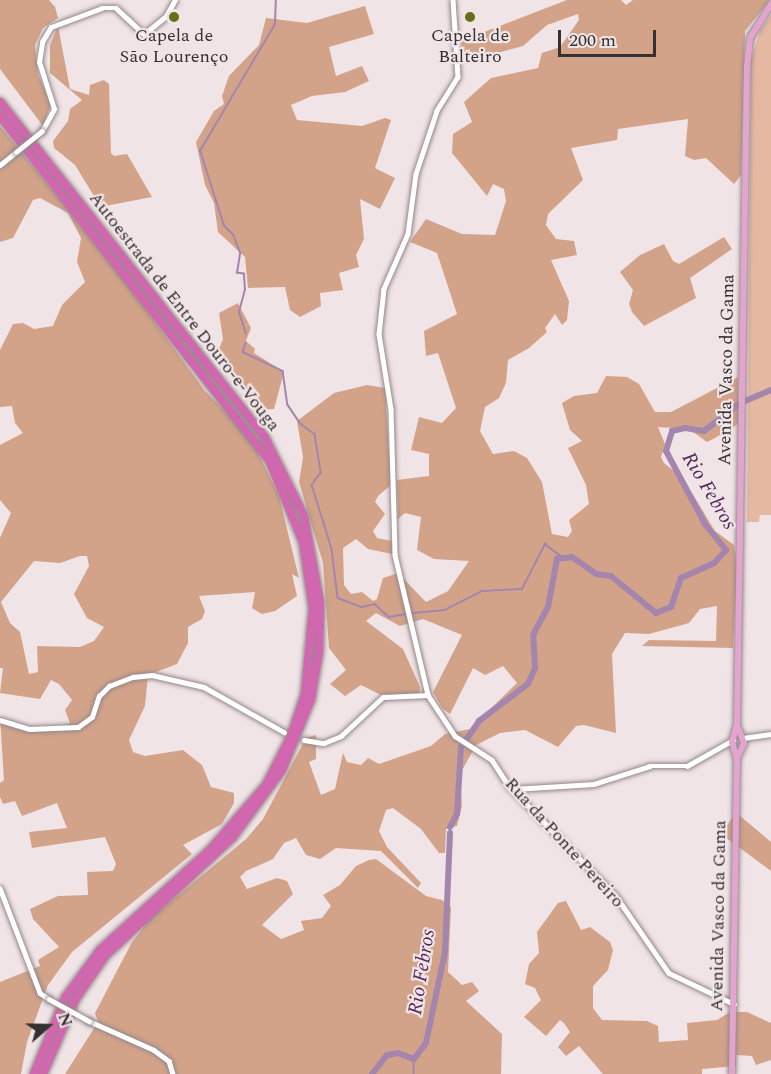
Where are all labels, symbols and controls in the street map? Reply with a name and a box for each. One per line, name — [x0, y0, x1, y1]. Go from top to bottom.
marker: Capela de São Lourenço — [167, 10, 181, 24]
marker: Capela de Balteiro — [463, 10, 477, 24]
scale bar — [561, 18, 658, 56]
place label: Capela de São Lourenço — [120, 26, 228, 68]
place label: Capela de Balteiro — [431, 26, 509, 68]
text: 200 m — [569, 27, 616, 54]
street label: Autoestrada de Entre Douro-e-Vouga — [84, 188, 284, 436]
street label: Avenida Vasco da Gama — [715, 274, 739, 466]
water label: Rio Febros — [677, 448, 741, 534]
street label: Rua da Ponte Pereiro — [500, 773, 628, 913]
street label: Avenida Vasco da Gama — [707, 820, 731, 1012]
water label: Rio Febros — [403, 928, 441, 1016]
north arrow — [18, 996, 78, 1056]
text: N — [51, 1010, 78, 1030]

